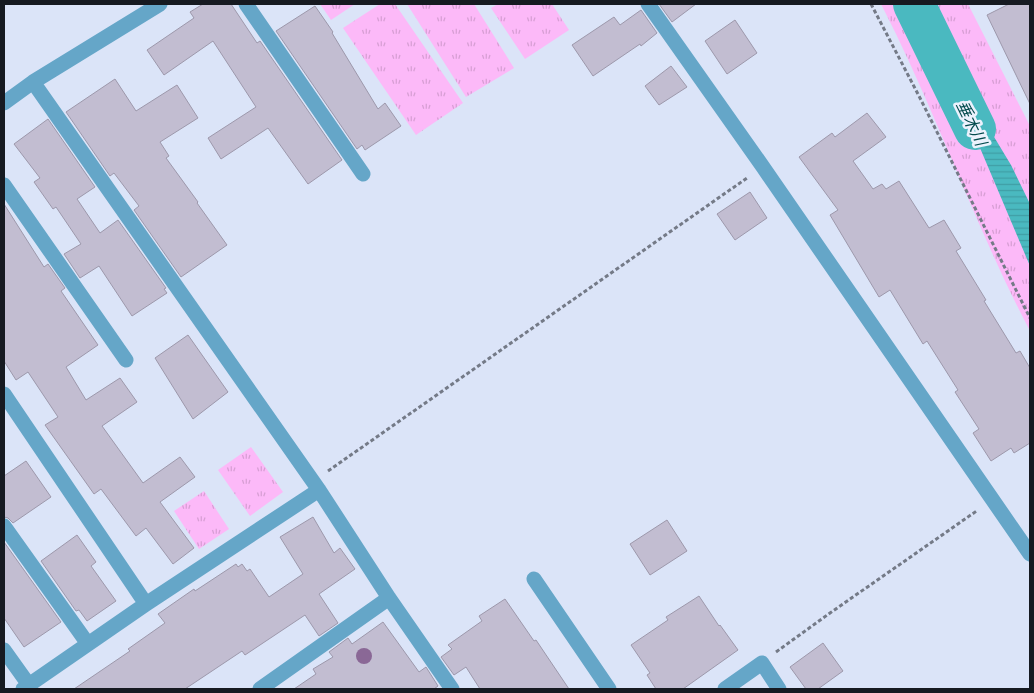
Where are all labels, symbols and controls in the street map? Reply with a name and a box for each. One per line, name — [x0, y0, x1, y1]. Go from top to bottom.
water label: 垂木川 — [952, 97, 992, 151]

